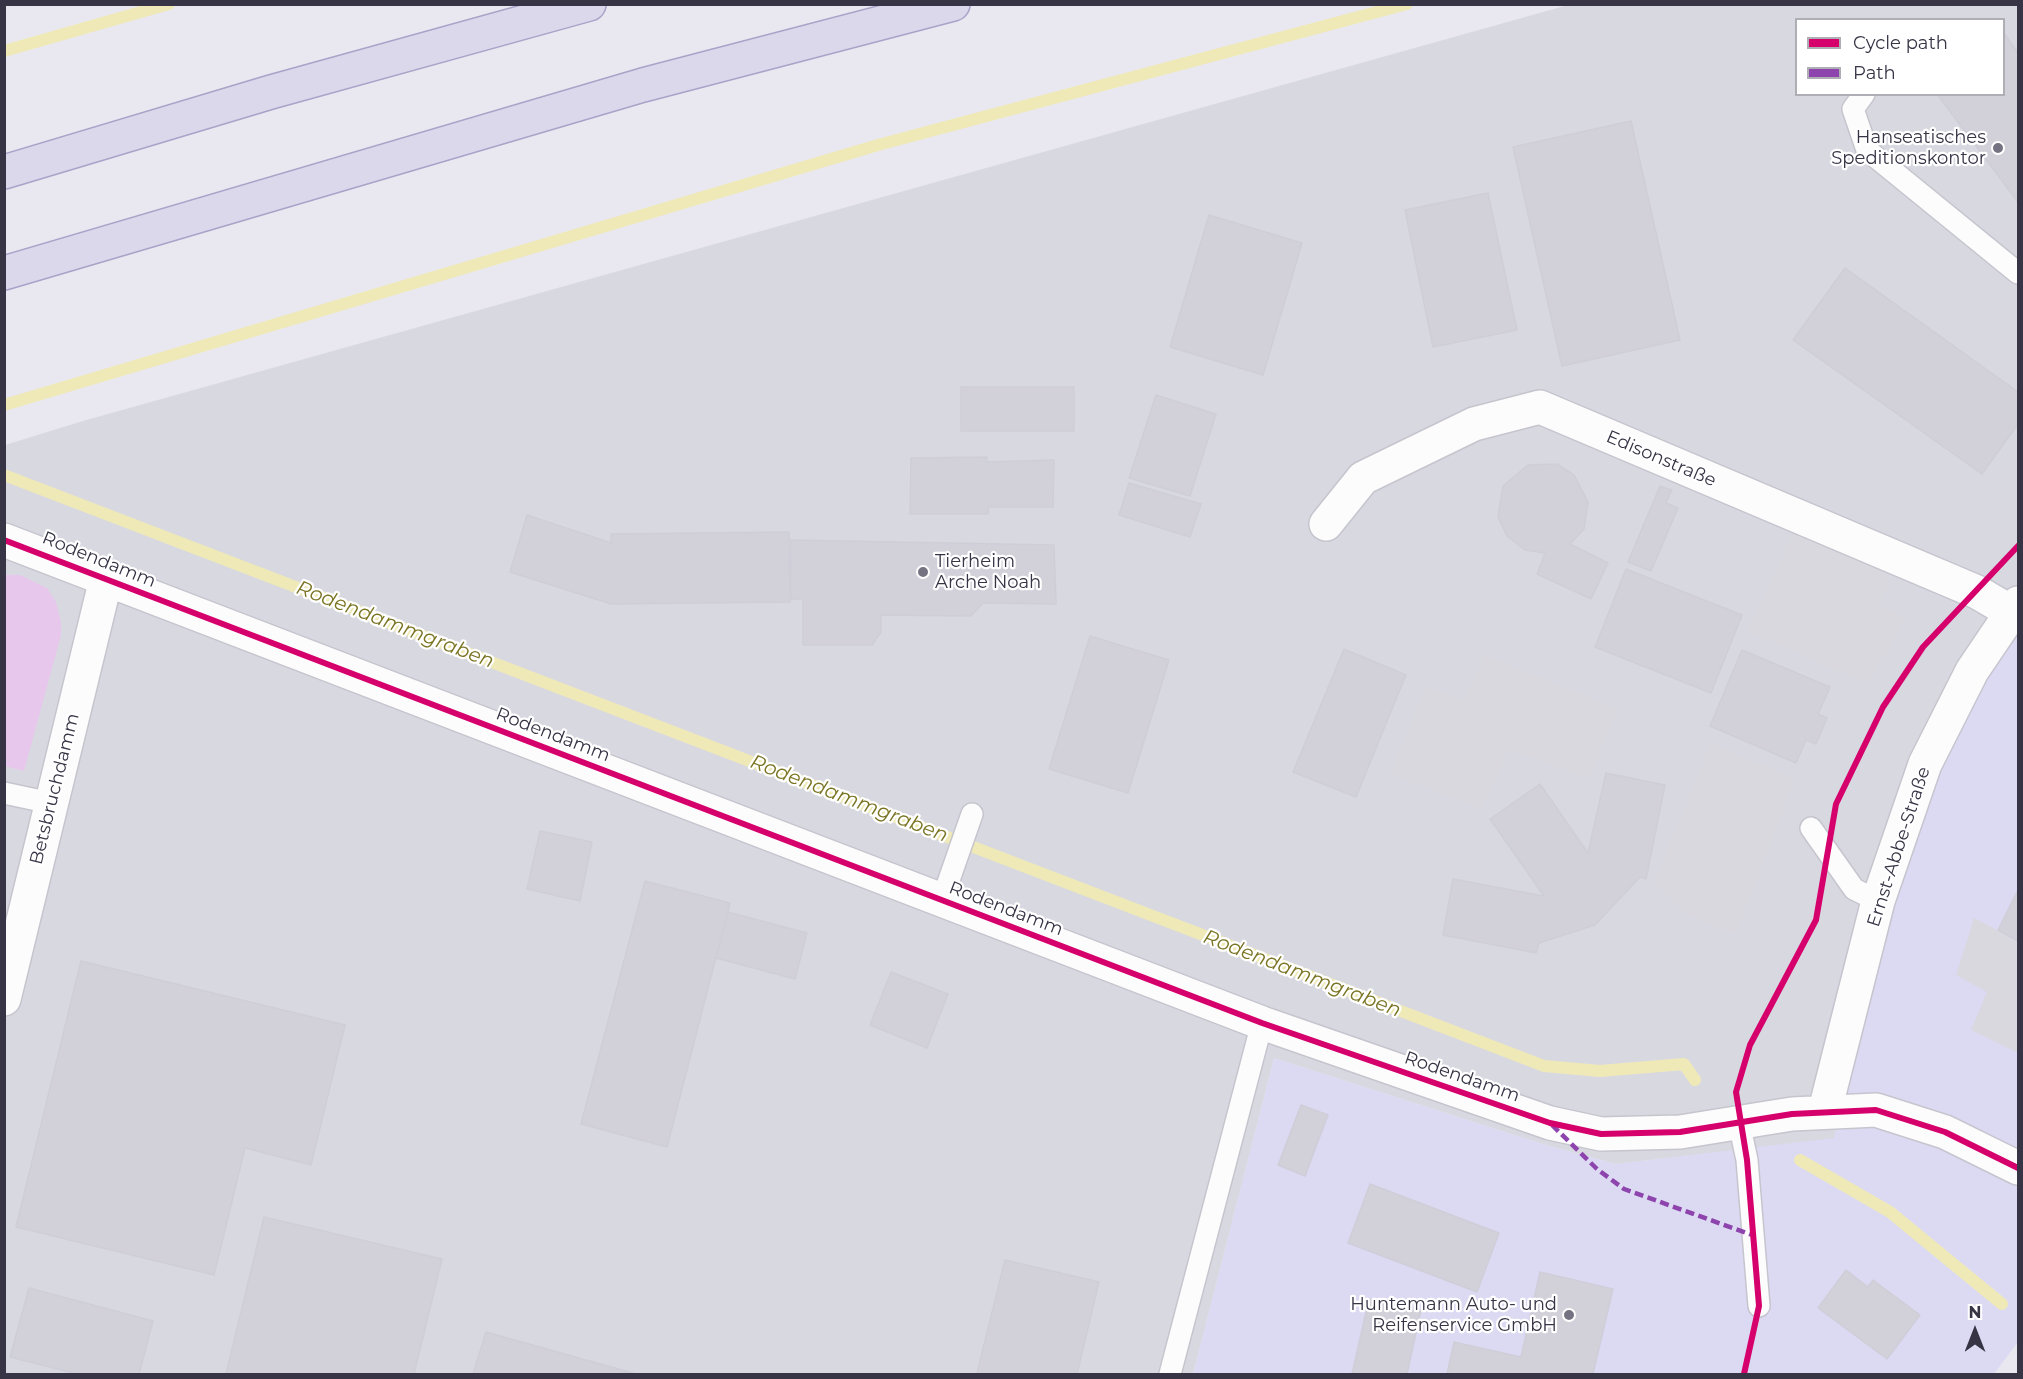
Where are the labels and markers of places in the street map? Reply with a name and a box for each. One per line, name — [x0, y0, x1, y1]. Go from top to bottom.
place label: Hanseatisches Speditionskontor — [1831, 127, 1986, 170]
marker: Hanseatisches Speditionskontor — [1991, 141, 2005, 155]
place label: Tierheim Arche Noah — [935, 551, 1041, 594]
marker: Tierheim Arche Noah — [916, 565, 930, 579]
place label: Huntemann Auto- und Reifenservice GmbH — [1350, 1294, 1557, 1336]
marker: Huntemann Auto- und Reifenservice GmbH — [1562, 1308, 1576, 1322]

